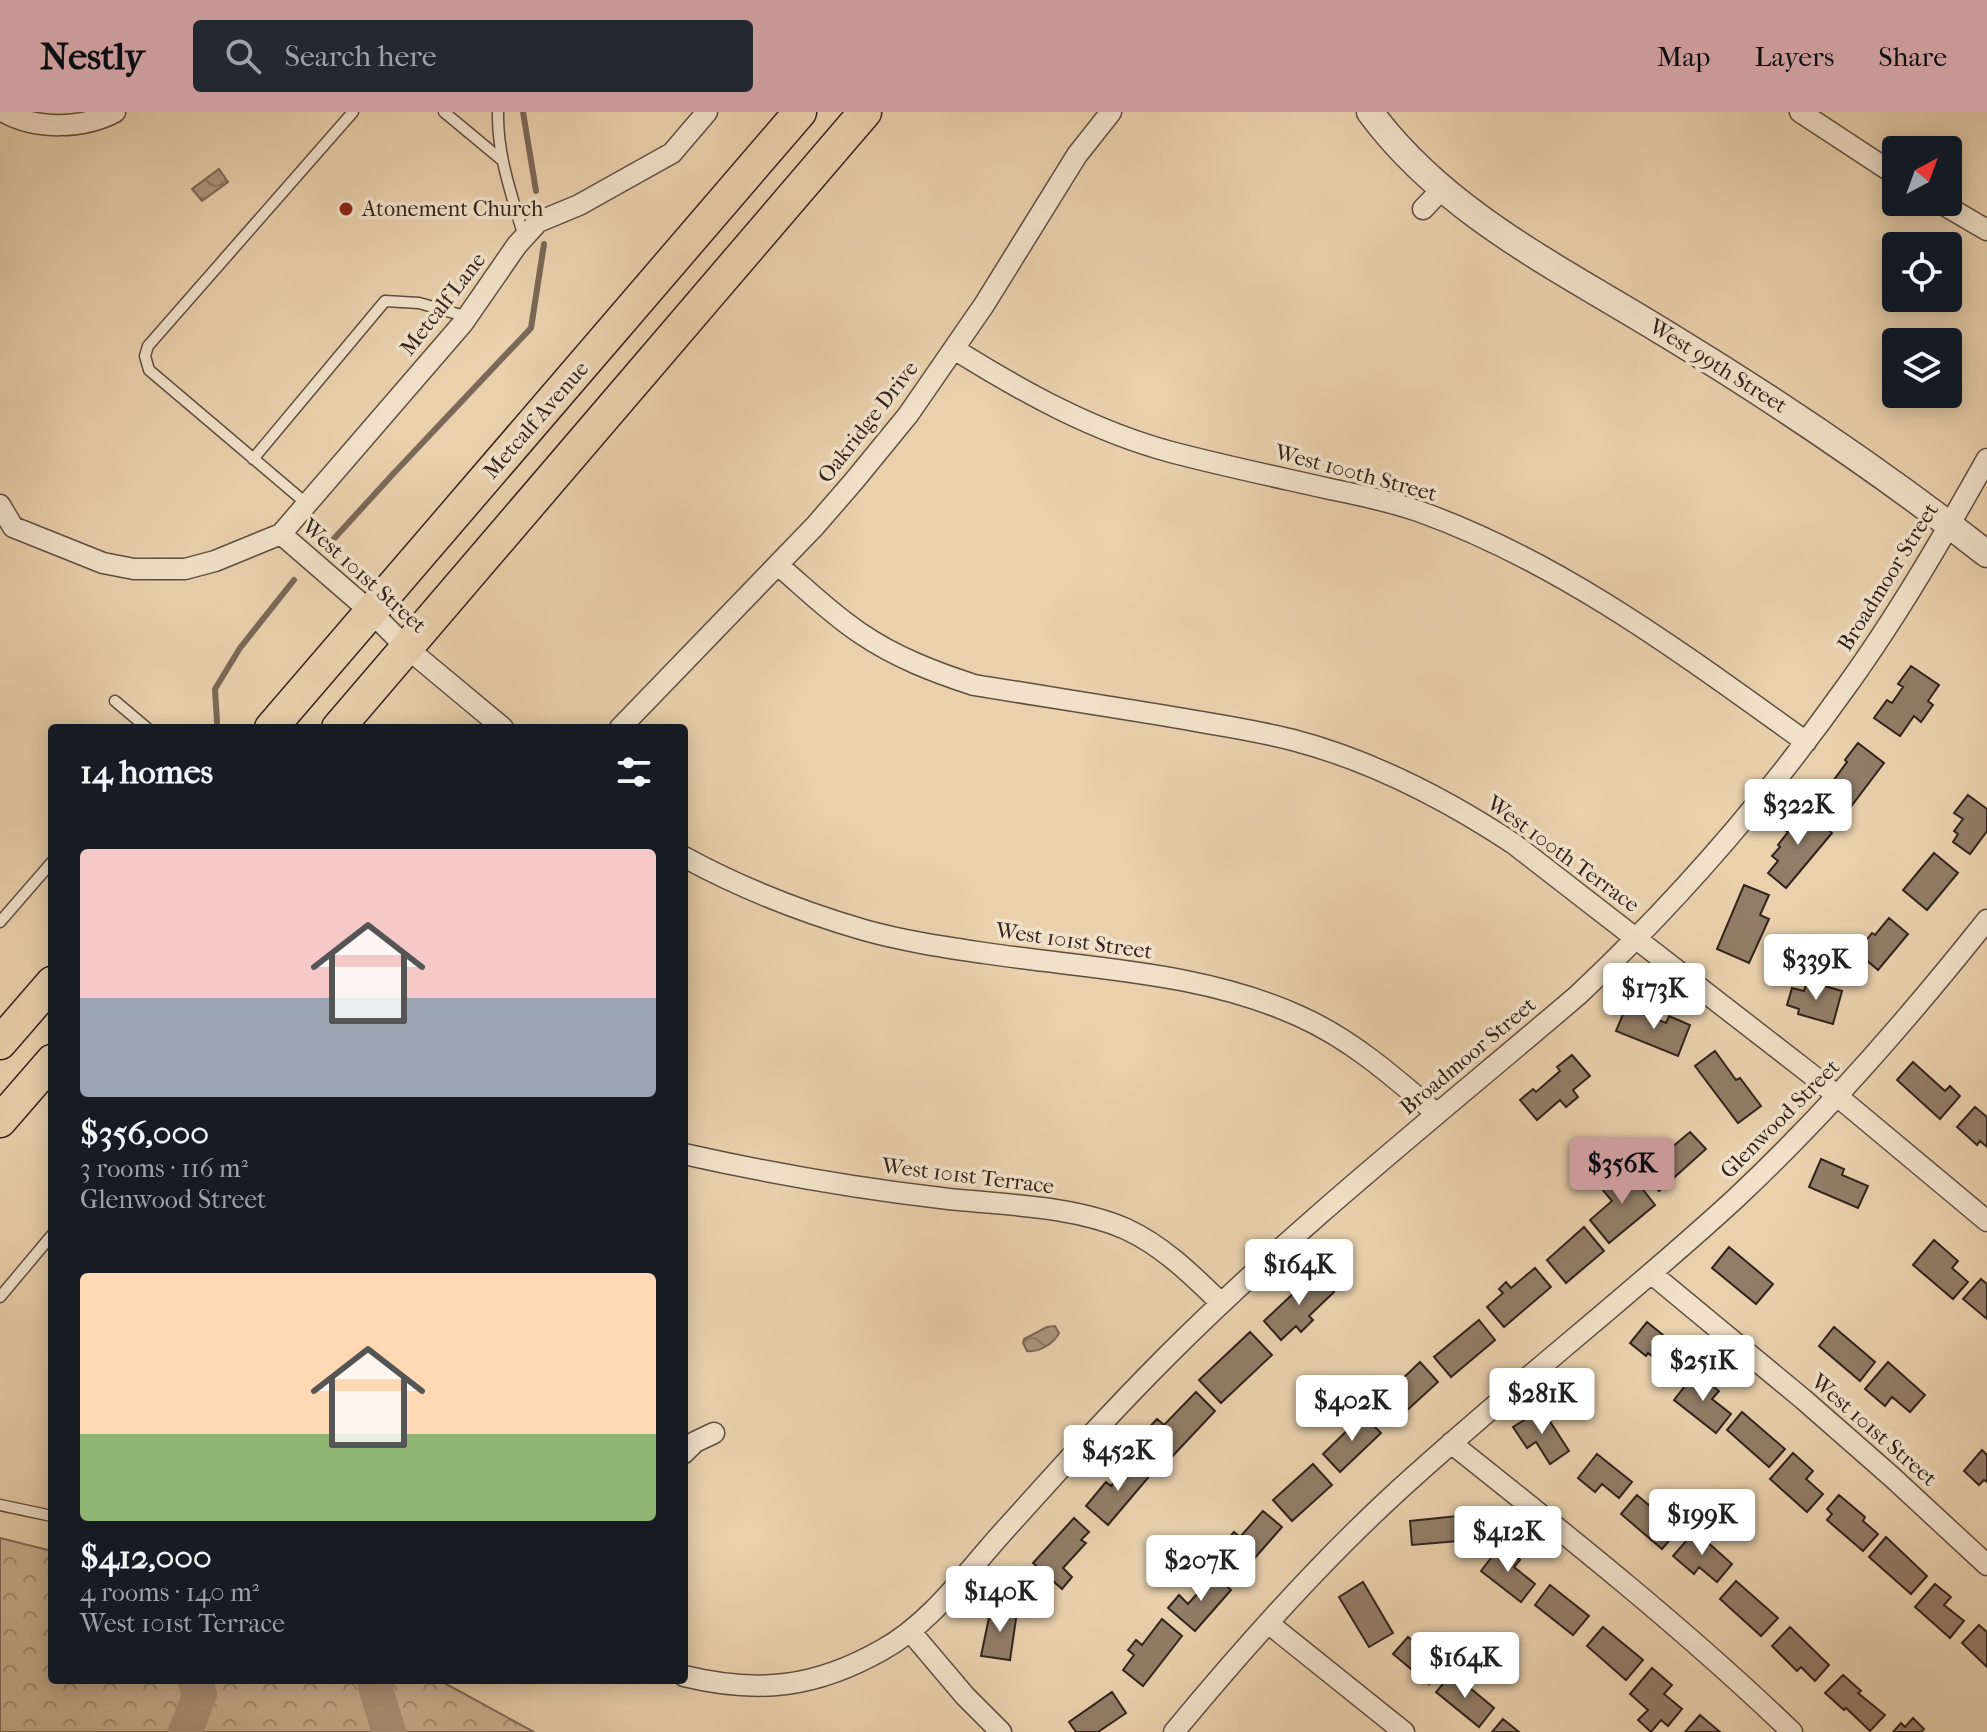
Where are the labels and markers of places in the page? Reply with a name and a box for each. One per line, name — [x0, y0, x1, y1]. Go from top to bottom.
place label: Atonement Church — [361, 196, 544, 222]
marker: Atonement Church — [337, 200, 355, 218]
pin: $322K — [1742, 779, 1854, 847]
pin: $339K — [1760, 934, 1872, 1002]
pin: $173K — [1598, 963, 1710, 1031]
pin: $356K — [1566, 1138, 1678, 1206]
pin: $164K — [1243, 1239, 1355, 1307]
pin: $251K — [1647, 1335, 1759, 1403]
pin: $281K — [1486, 1368, 1598, 1436]
pin: $402K — [1296, 1375, 1408, 1443]
pin: $452K — [1062, 1425, 1174, 1493]
pin: $199K — [1646, 1489, 1758, 1557]
pin: $412K — [1452, 1506, 1564, 1574]
pin: $207K — [1145, 1535, 1257, 1603]
pin: $140K — [944, 1566, 1056, 1634]
pin: $164K — [1409, 1632, 1521, 1700]

